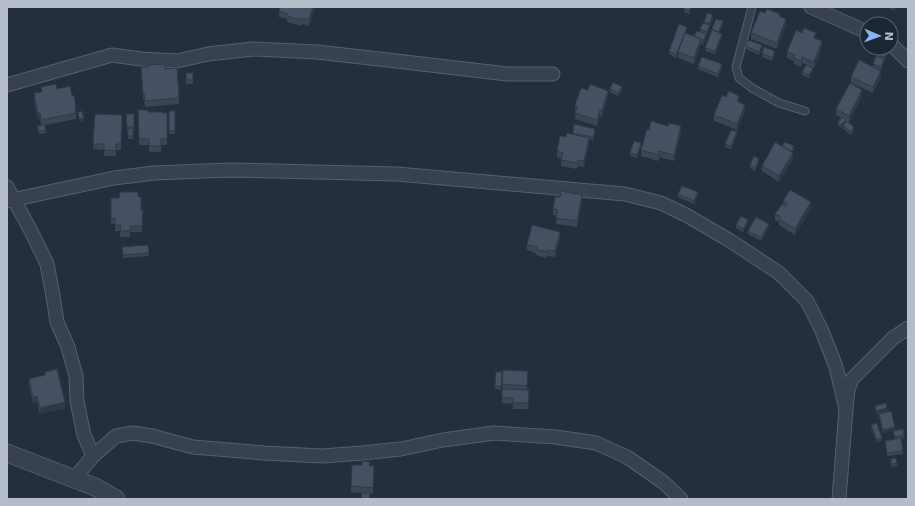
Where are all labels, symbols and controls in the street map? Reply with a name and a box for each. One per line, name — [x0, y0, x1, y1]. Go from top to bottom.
north arrow — [859, 16, 899, 56]
text: N — [882, 31, 895, 41]

